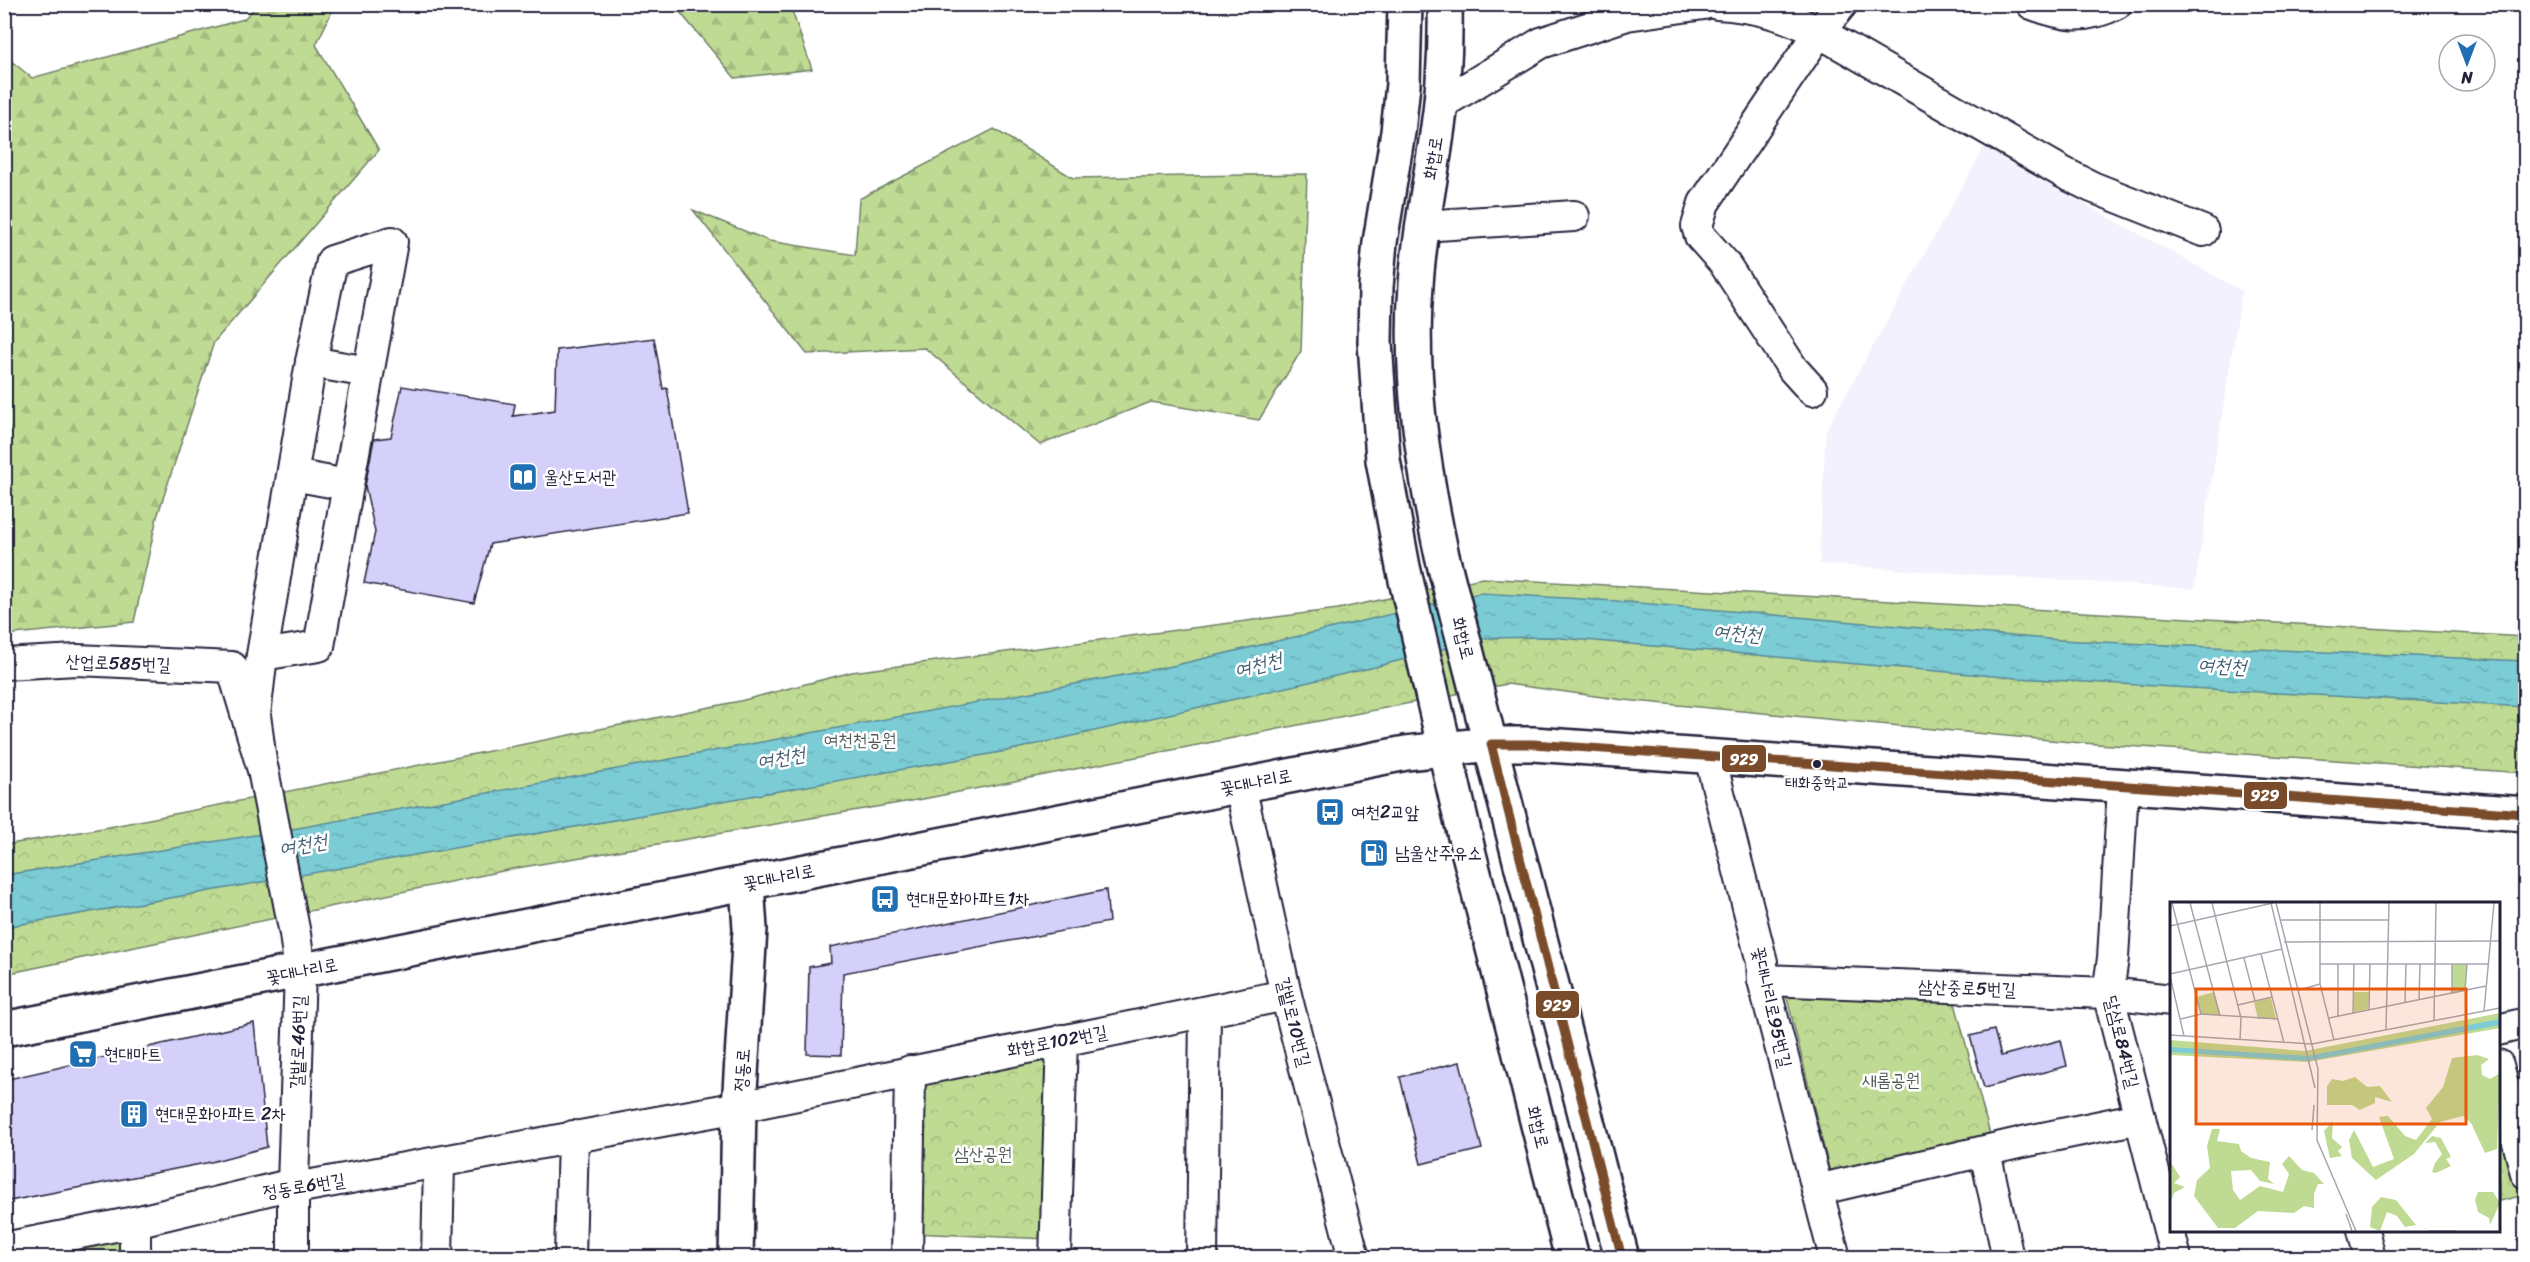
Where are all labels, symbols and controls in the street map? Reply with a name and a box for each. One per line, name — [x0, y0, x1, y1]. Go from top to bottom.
north arrow — [2437, 33, 2497, 93]
text: N — [2461, 63, 2474, 92]
street label: 화합로 — [1414, 134, 1452, 182]
library icon: 울산도서관 — [507, 461, 539, 493]
place label: 울산도서관 — [544, 461, 616, 493]
street label: 화합로 — [1442, 613, 1484, 663]
water label: 여천천 — [1711, 613, 1764, 653]
water label: 여천천 — [1230, 642, 1288, 688]
street label: 산업로585번길 — [65, 645, 172, 681]
water label: 여천천 — [2197, 647, 2249, 685]
park label: 여천천공원 — [824, 724, 896, 756]
water label: 여천천 — [754, 736, 810, 779]
line badge: 929 — [1721, 744, 1767, 773]
text: 929 — [1730, 745, 1759, 774]
marker: 태화중학교 — [1811, 758, 1823, 770]
street label: 꽃대나리로 — [1217, 759, 1295, 805]
place label: 태화중학교 — [1785, 768, 1849, 797]
line badge: 929 — [2243, 781, 2288, 810]
text: 929 — [2251, 781, 2280, 810]
bus stop icon: 여천2교앞 — [1314, 796, 1346, 828]
place label: 여천2교앞 — [1351, 796, 1420, 828]
water label: 여천천 — [276, 823, 332, 866]
fuel station icon: 남울산주유소 — [1358, 837, 1390, 869]
place label: 남울산주유소 — [1395, 837, 1482, 869]
street label: 꽃대나리로 — [740, 854, 818, 900]
bus stop icon: 현대문화아파트1차 — [869, 883, 901, 915]
place label: 현대문화아파트1차 — [906, 883, 1030, 915]
inset map — [2170, 902, 2500, 1232]
street label: 꽃대나리로95번길 — [1743, 943, 1802, 1071]
street label: 꽃대나리로 — [263, 948, 341, 994]
street label: 삼산중로5번길 — [1918, 970, 2017, 1006]
street label: 갈밭로10번길 — [1267, 974, 1321, 1071]
line badge: 929 — [1535, 990, 1580, 1019]
text: 929 — [1543, 991, 1572, 1020]
street label: 달삼로84번길 — [2095, 992, 2149, 1092]
street label: 갈밭로46번길 — [280, 994, 316, 1089]
street label: 화합로102번길 — [1004, 1015, 1111, 1066]
supermarket icon: 현대마트 — [67, 1038, 99, 1070]
place label: 현대마트 — [104, 1038, 162, 1070]
street label: 정동로 — [725, 1047, 759, 1093]
park label: 새롬공원 — [1862, 1064, 1920, 1096]
building icon: 현대문화아파트 2차 — [118, 1098, 150, 1130]
place label: 현대문화아파트 2차 — [155, 1098, 286, 1130]
street label: 화합로 — [1517, 1102, 1559, 1152]
park label: 삼산공원 — [954, 1138, 1012, 1170]
street label: 정동로6번길 — [261, 1164, 348, 1208]

